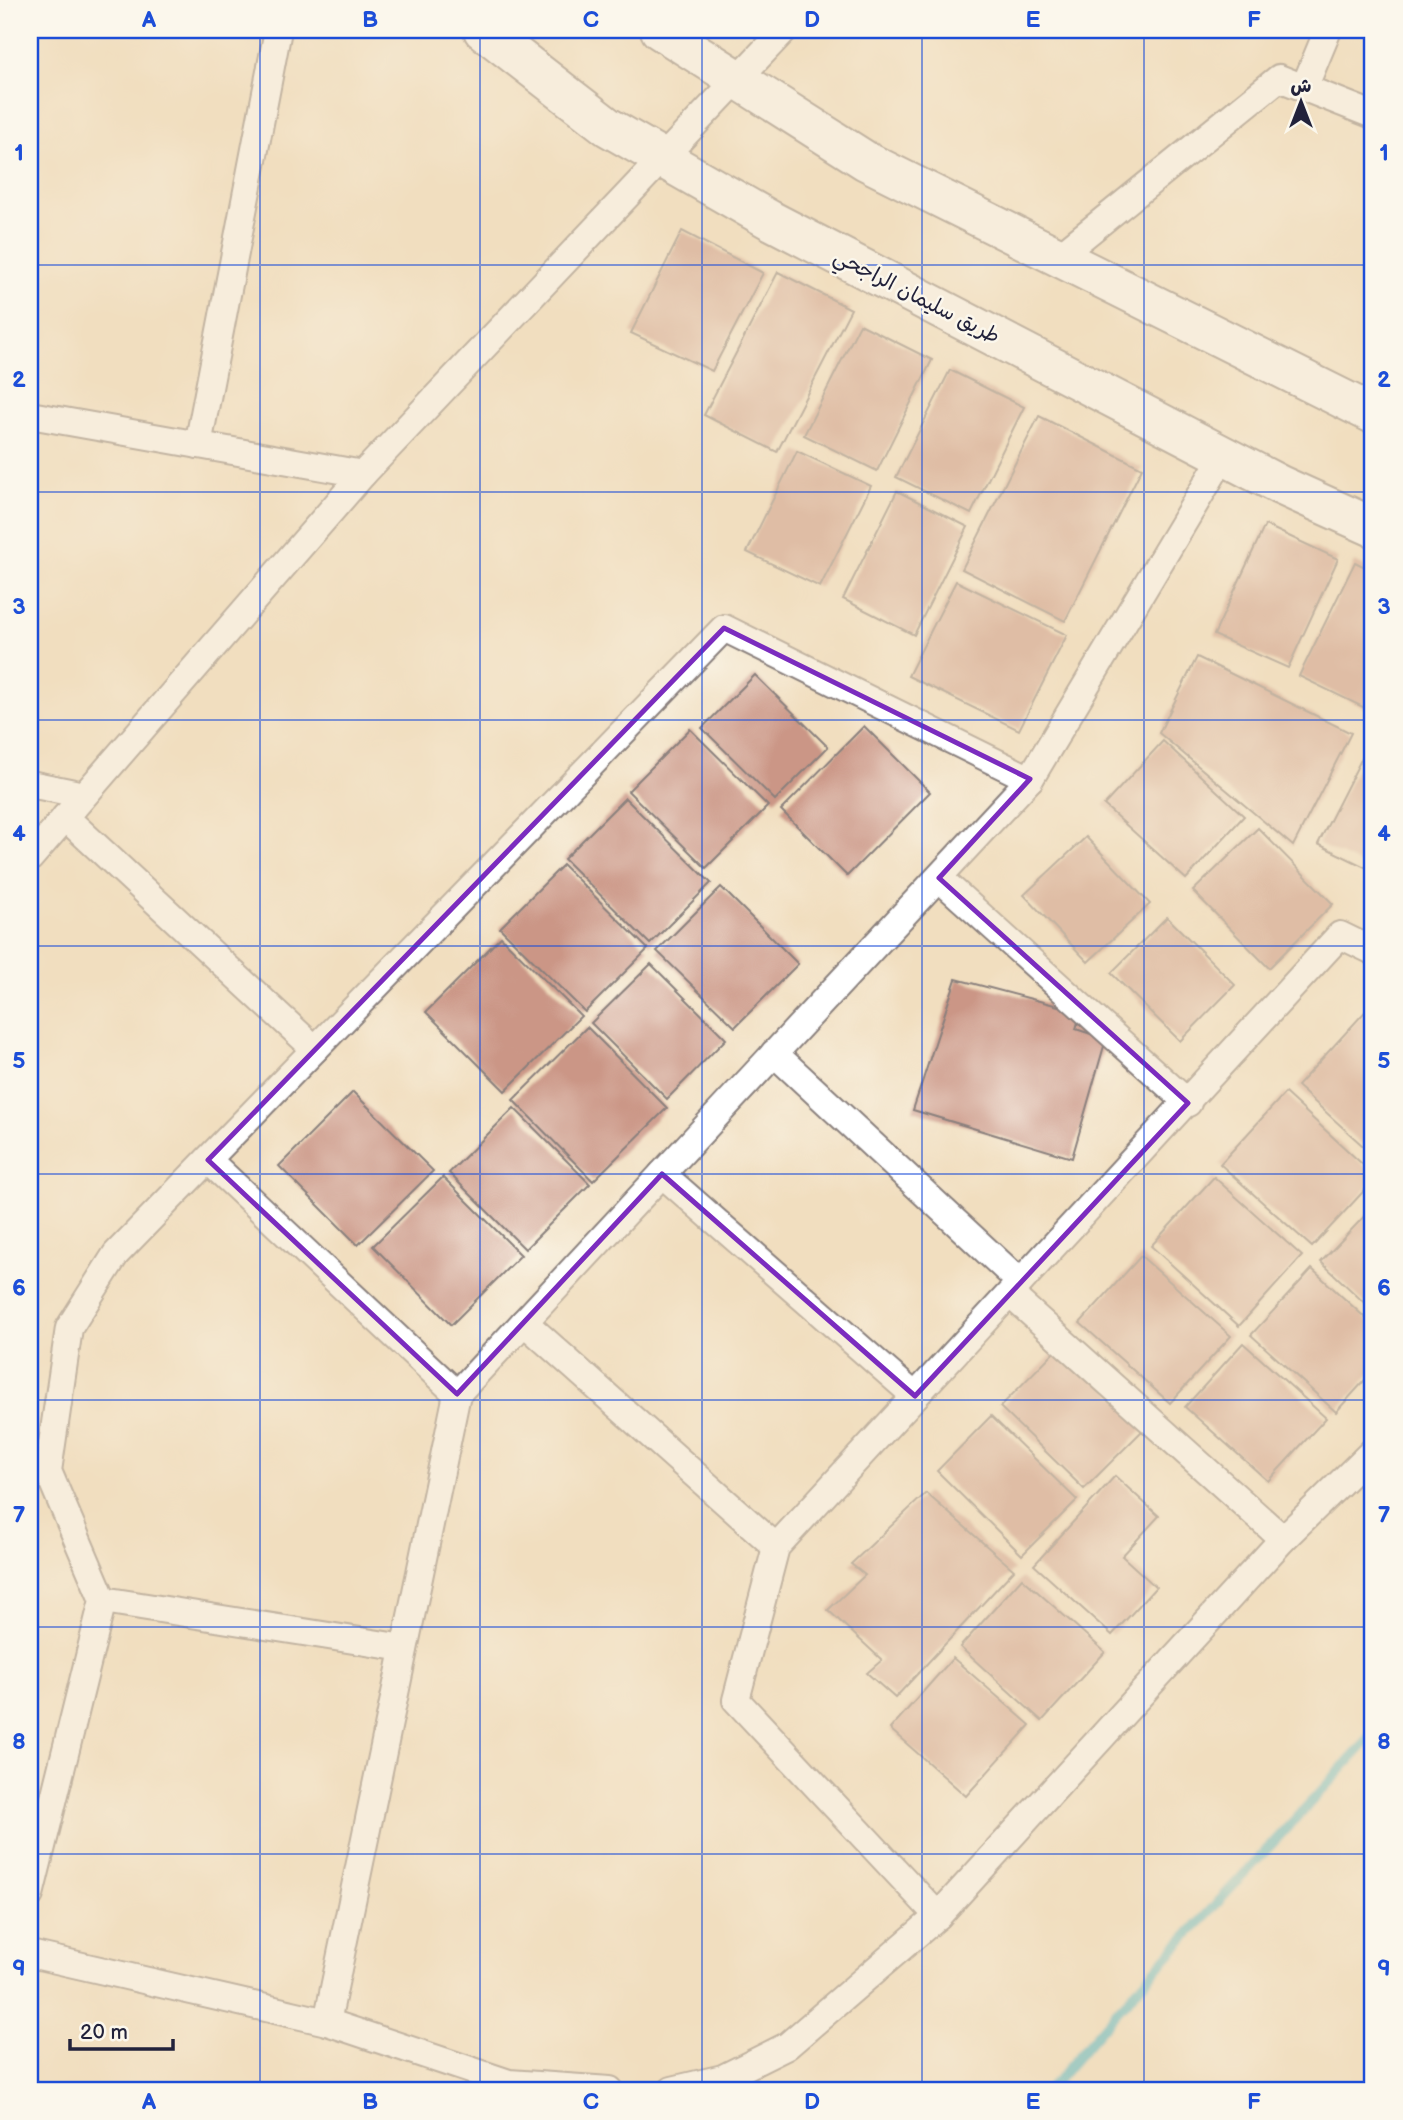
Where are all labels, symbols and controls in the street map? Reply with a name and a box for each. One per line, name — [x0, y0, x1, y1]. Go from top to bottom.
text: A — [141, 6, 157, 34]
text: B — [362, 6, 378, 34]
text: C — [583, 6, 599, 34]
text: D — [804, 6, 820, 34]
text: E — [1026, 6, 1041, 34]
text: F — [1247, 6, 1261, 34]
north arrow — [1266, 66, 1336, 136]
text: ش — [1291, 75, 1312, 98]
text: 1 — [14, 139, 24, 167]
text: 1 — [1379, 139, 1389, 167]
street label: طريق سليمان الراجحي — [827, 244, 1004, 355]
text: 2 — [12, 366, 26, 394]
text: 2 — [1377, 366, 1391, 394]
text: 3 — [12, 593, 26, 621]
text: 3 — [1377, 593, 1391, 621]
text: 4 — [12, 820, 26, 848]
text: 4 — [1377, 820, 1391, 848]
text: 5 — [12, 1047, 26, 1075]
text: 5 — [1377, 1047, 1391, 1075]
text: 6 — [12, 1274, 26, 1302]
text: 6 — [1377, 1274, 1391, 1302]
text: 7 — [13, 1501, 26, 1529]
text: 7 — [1378, 1501, 1391, 1529]
text: 8 — [12, 1728, 26, 1756]
text: 8 — [1377, 1728, 1391, 1756]
text: 9 — [12, 1955, 26, 1983]
text: 9 — [1377, 1955, 1391, 1983]
scale bar — [70, 2008, 173, 2052]
text: 20 m — [80, 2020, 128, 2045]
text: A — [141, 2088, 157, 2116]
text: B — [362, 2088, 378, 2116]
text: C — [583, 2088, 599, 2116]
text: D — [804, 2088, 820, 2116]
text: E — [1026, 2088, 1041, 2116]
text: F — [1247, 2088, 1261, 2116]

